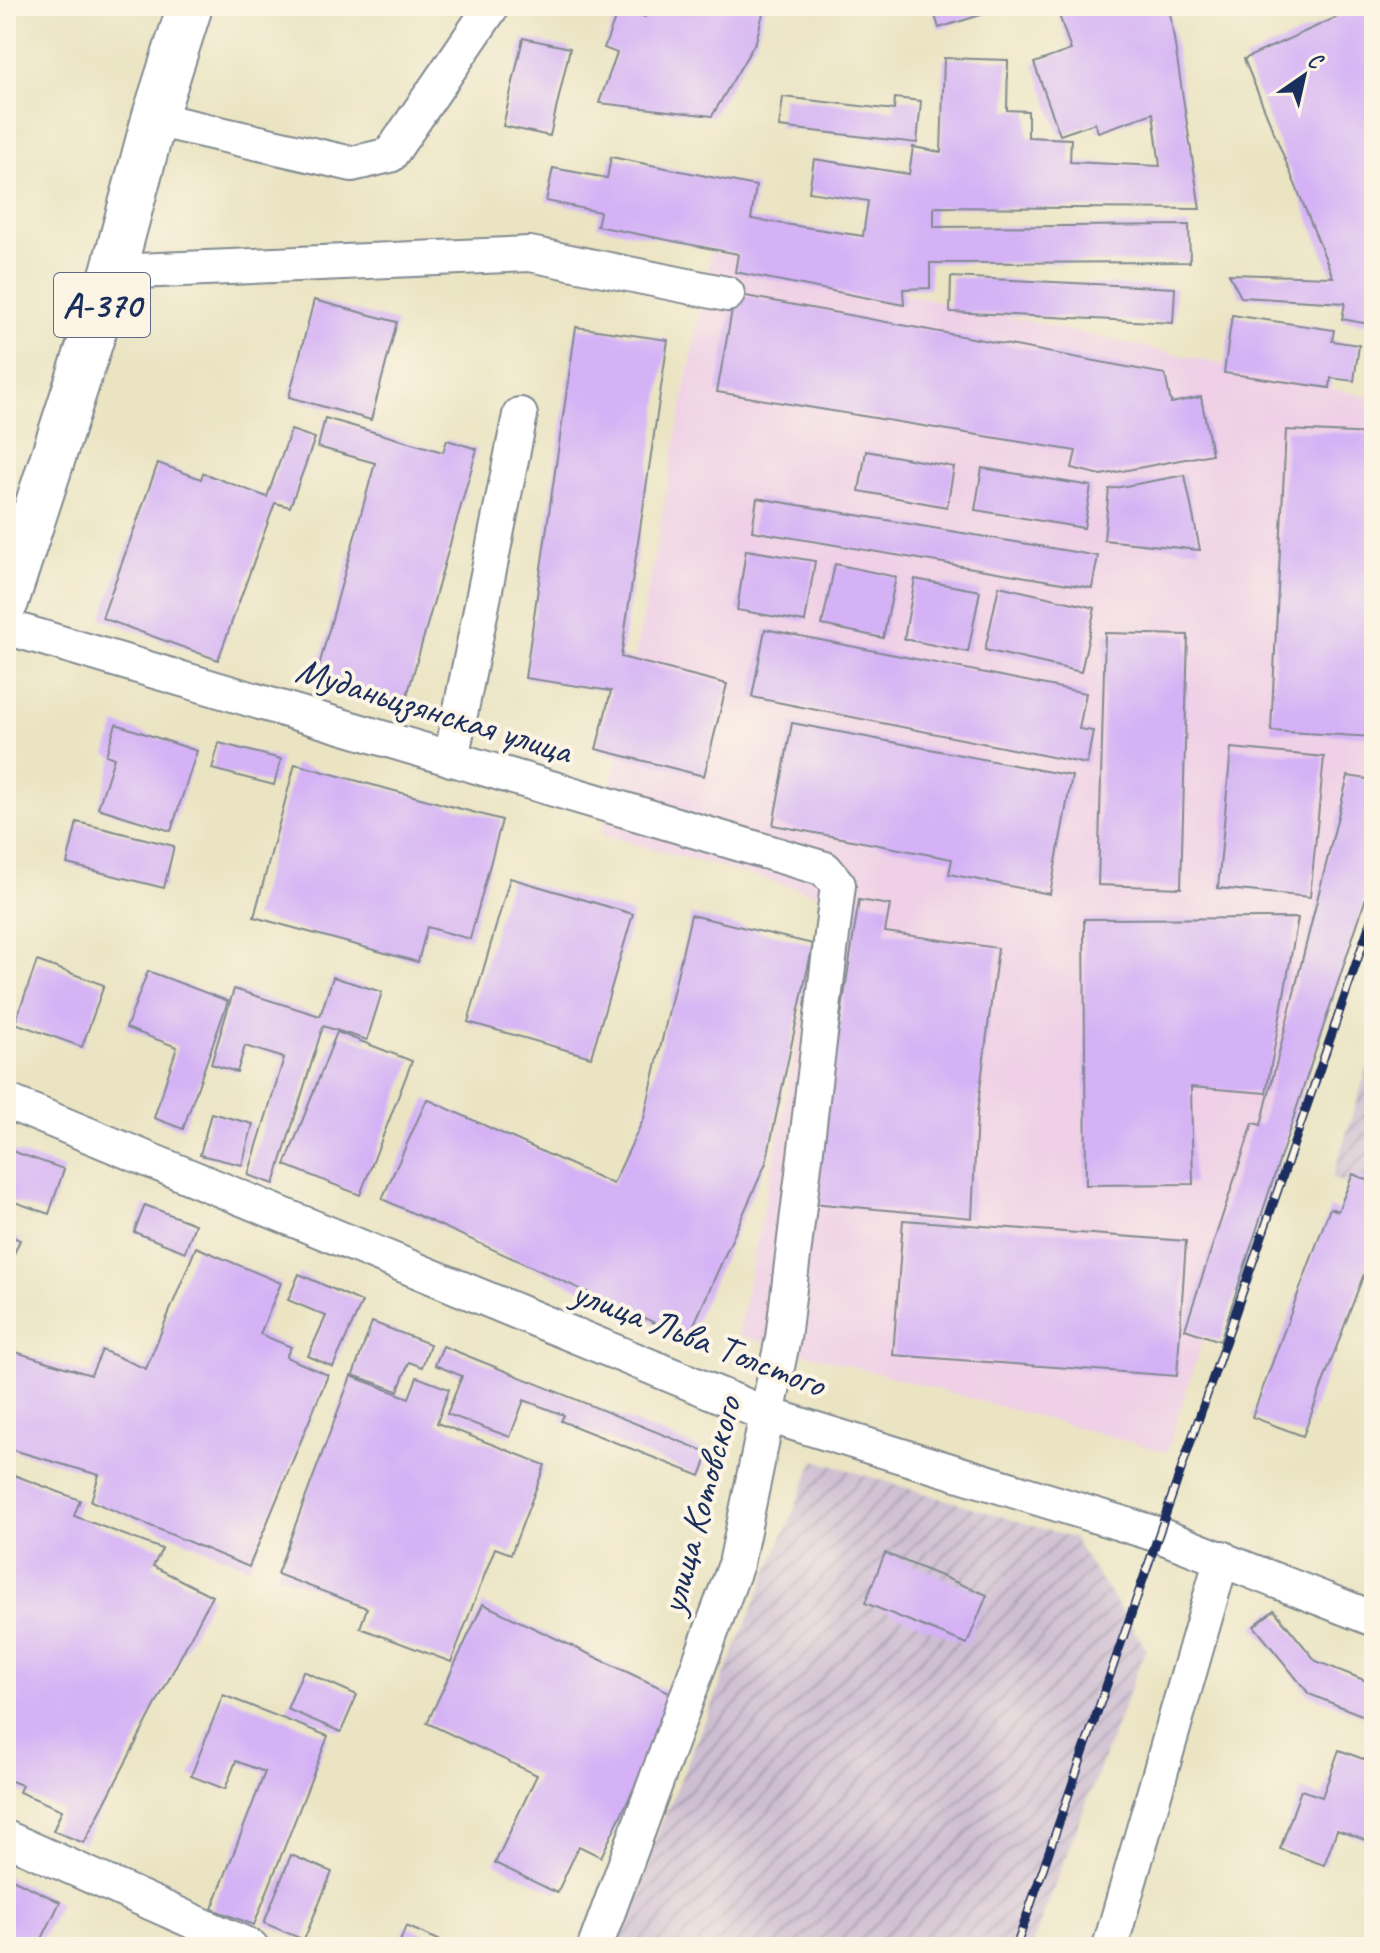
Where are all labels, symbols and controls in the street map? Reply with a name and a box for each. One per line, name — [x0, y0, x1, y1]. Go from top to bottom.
north arrow — [1264, 36, 1344, 116]
text: С — [1302, 46, 1330, 77]
road number: А-370 — [54, 273, 150, 337]
street label: Муданьцзянская улица — [291, 646, 580, 775]
street label: улица Льва Толстого — [564, 1268, 834, 1409]
street label: улица Котовского — [648, 1389, 752, 1621]

